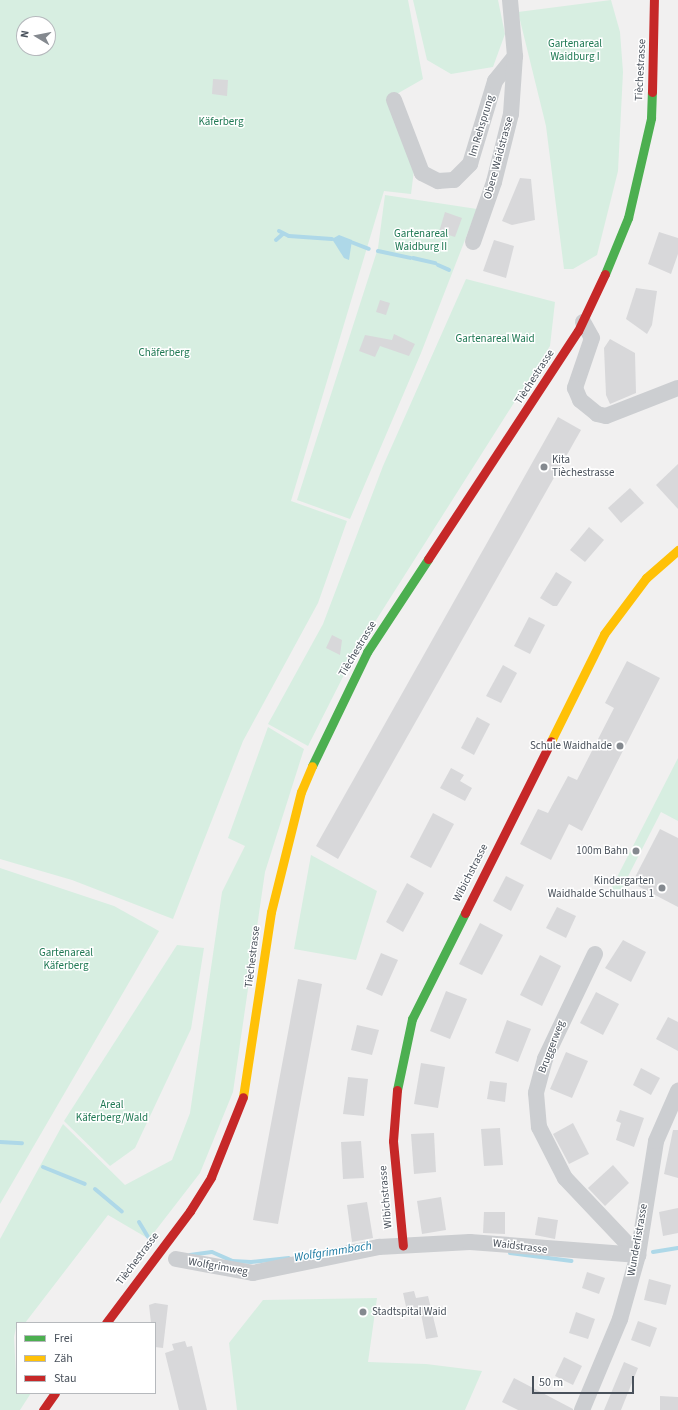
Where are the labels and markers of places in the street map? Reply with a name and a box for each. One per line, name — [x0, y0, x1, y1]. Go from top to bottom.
place label: Kita Tièchestrasse — [552, 454, 614, 480]
marker: Kita Tièchestrasse — [539, 462, 549, 472]
place label: Schule Waidhalde — [530, 739, 612, 753]
marker: Schule Waidhalde — [615, 741, 625, 751]
place label: 100m Bahn — [576, 844, 628, 858]
marker: 100m Bahn — [631, 846, 641, 856]
place label: Kindergarten Waidhalde Schulhaus 1 — [548, 875, 654, 901]
marker: Kindergarten Waidhalde Schulhaus 1 — [657, 883, 667, 893]
place label: Stadtspital Waid — [372, 1305, 447, 1319]
marker: Stadtspital Waid — [357, 1306, 369, 1318]

